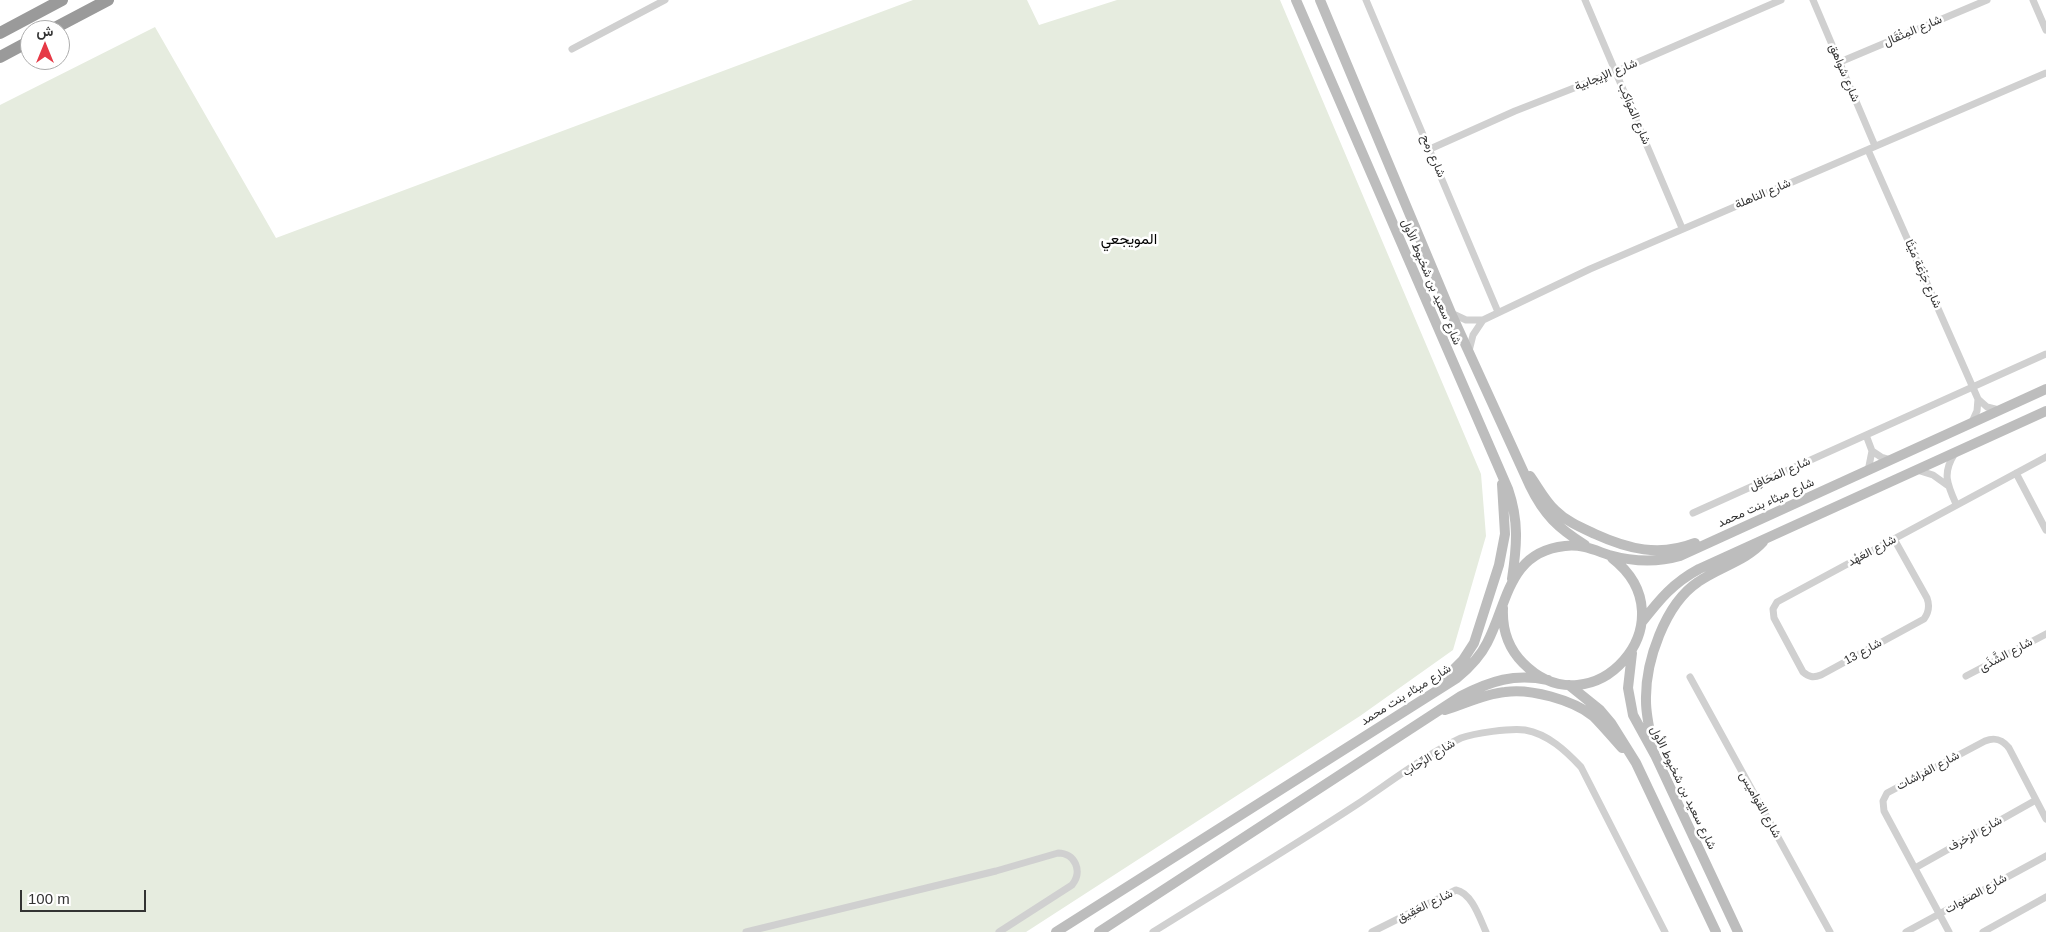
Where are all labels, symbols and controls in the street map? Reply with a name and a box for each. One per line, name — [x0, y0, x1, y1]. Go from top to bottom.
street label: شارع المِثْقَال — [1882, 12, 1944, 50]
north arrow — [20, 20, 70, 70]
text: ش — [37, 23, 53, 39]
street label: شارع شواهق — [1825, 42, 1863, 104]
street label: شارع الإيجابية — [1573, 56, 1639, 94]
street label: شارع المَوَاكِب — [1615, 81, 1653, 147]
street label: شارع رمح — [1418, 132, 1448, 180]
street label: شارع الناهلة — [1733, 176, 1793, 212]
street label: شارع سعيد بن شخبوط الأول — [1398, 217, 1464, 347]
district label: المويجعي — [1101, 231, 1157, 249]
street label: شارع جَزْعَة مَيْثَا — [1901, 237, 1945, 311]
street label: شارع المَحَافِل — [1747, 454, 1813, 494]
street label: شارع ميثاء بنت محمد — [1716, 475, 1816, 531]
street label: شارع العَهْد — [1845, 532, 1899, 570]
street label: شارع الشَّذَى — [1977, 635, 2035, 675]
street label: شارع 13 — [1842, 636, 1884, 668]
street label: شارع ميثاء بنت محمد — [1358, 661, 1454, 729]
street label: شارع سعيد بن شخبوط الأول — [1647, 724, 1719, 852]
street label: شارع الرِّحاب — [1400, 736, 1458, 780]
street label: شارع الفراشات — [1894, 748, 1962, 794]
street label: شارع القواميس — [1736, 769, 1784, 841]
street label: شارع الزخرف — [1945, 813, 2005, 855]
street label: شارع الصفوات — [1943, 871, 2009, 917]
scale bar — [22, 880, 149, 912]
street label: شارع العَقِيق — [1395, 886, 1455, 926]
text: 100 m — [28, 890, 70, 907]

